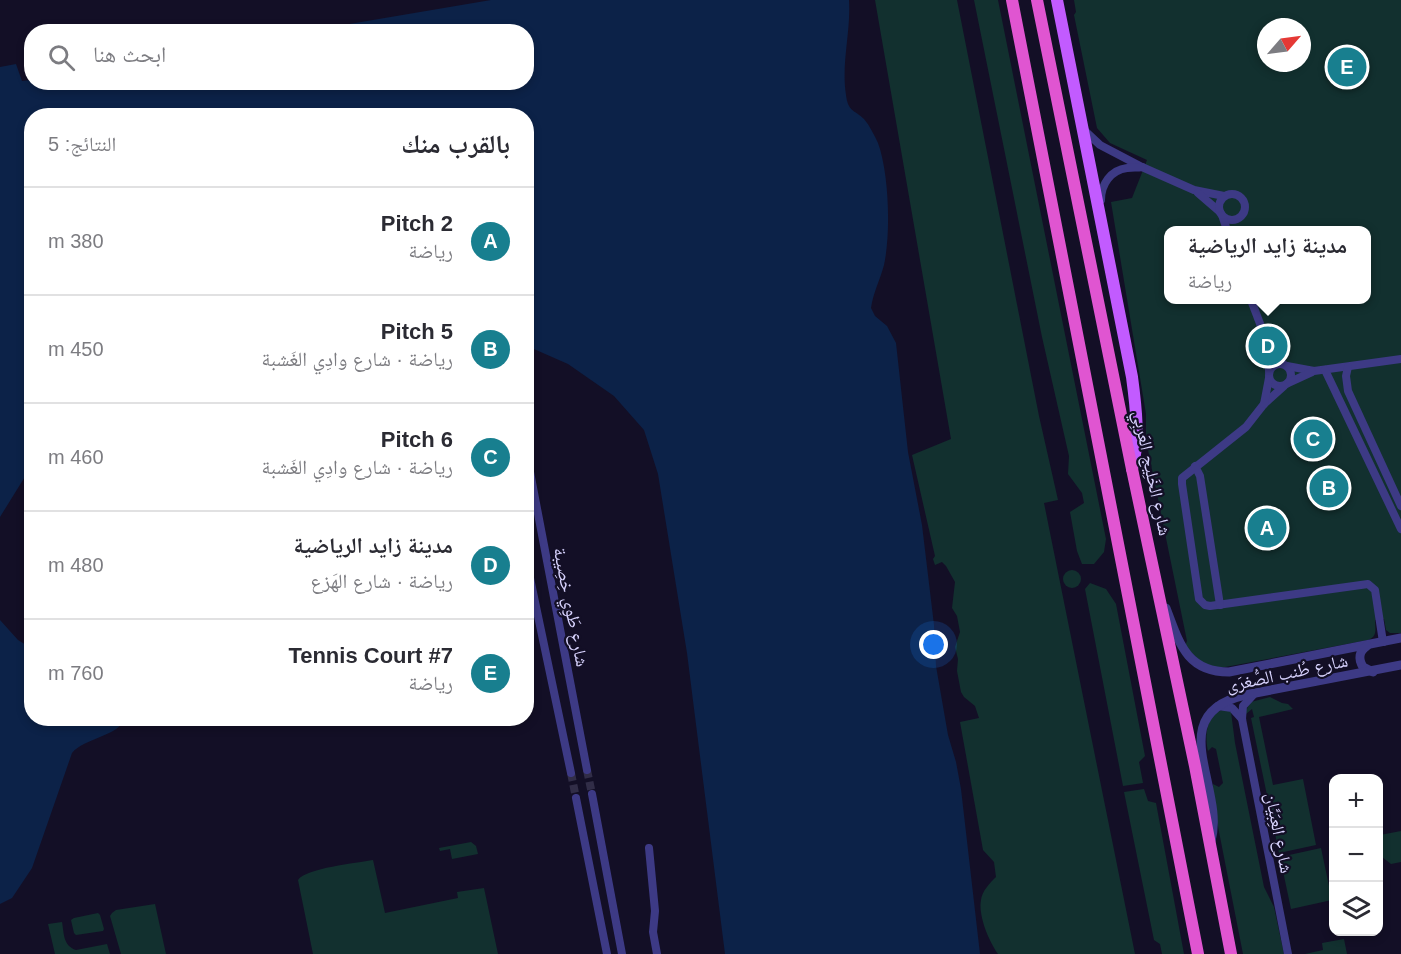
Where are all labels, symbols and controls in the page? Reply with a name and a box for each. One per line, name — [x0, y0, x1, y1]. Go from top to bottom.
north arrow — [1257, 18, 1311, 72]
search box — [24, 24, 534, 90]
icon: search — [45, 41, 78, 74]
text: ابحث هنا — [93, 42, 166, 67]
pin: E — [1328, 44, 1366, 90]
text: بالقرب منك — [401, 129, 510, 159]
text: النتائج: 5 — [48, 133, 116, 155]
text: Pitch 2 — [381, 211, 453, 236]
popup — [1164, 226, 1371, 304]
text: 380 m — [48, 230, 104, 252]
text: A — [483, 230, 498, 252]
text: مدينة زايد الرياضية — [1188, 233, 1347, 258]
text: رياضة — [409, 240, 453, 262]
text: رياضة — [1188, 270, 1232, 292]
text: Pitch 5 — [381, 319, 453, 344]
pin: D — [1248, 324, 1288, 368]
text: 450 m — [48, 338, 104, 360]
text: B — [483, 338, 498, 360]
text: رياضة · شارع وادِي الغَشبة — [262, 348, 453, 370]
street label: شارع الخَلِيج العَربِي — [1125, 409, 1175, 538]
pin: C — [1294, 416, 1332, 462]
text: Pitch 6 — [381, 427, 453, 452]
text: 460 m — [48, 446, 104, 468]
text: C — [483, 446, 498, 468]
text: رياضة · شارع وادِي الغَشبة — [262, 456, 453, 478]
pin: B — [1310, 466, 1348, 510]
pin: A — [1248, 506, 1286, 550]
text: مدينة زايد الرياضية — [293, 533, 453, 558]
street label: شارع طَوِي خِصِيبة — [545, 546, 592, 669]
text: 480 m — [48, 554, 104, 576]
text: D — [483, 554, 498, 576]
text: رياضة · شارع الهَزع — [310, 570, 453, 592]
your location — [919, 630, 948, 659]
text: Tennis Court #7 — [288, 643, 453, 668]
street label: شارع طُنب الصُّغرَى — [1224, 650, 1350, 697]
text: 760 m — [48, 662, 104, 684]
text: E — [484, 662, 497, 684]
text: رياضة — [409, 672, 453, 694]
map controls — [1329, 774, 1383, 936]
button: + — [1329, 774, 1383, 828]
street label: شارع العِبَيَّان — [1260, 791, 1297, 875]
button: − — [1329, 828, 1383, 882]
button: layers — [1329, 882, 1383, 936]

